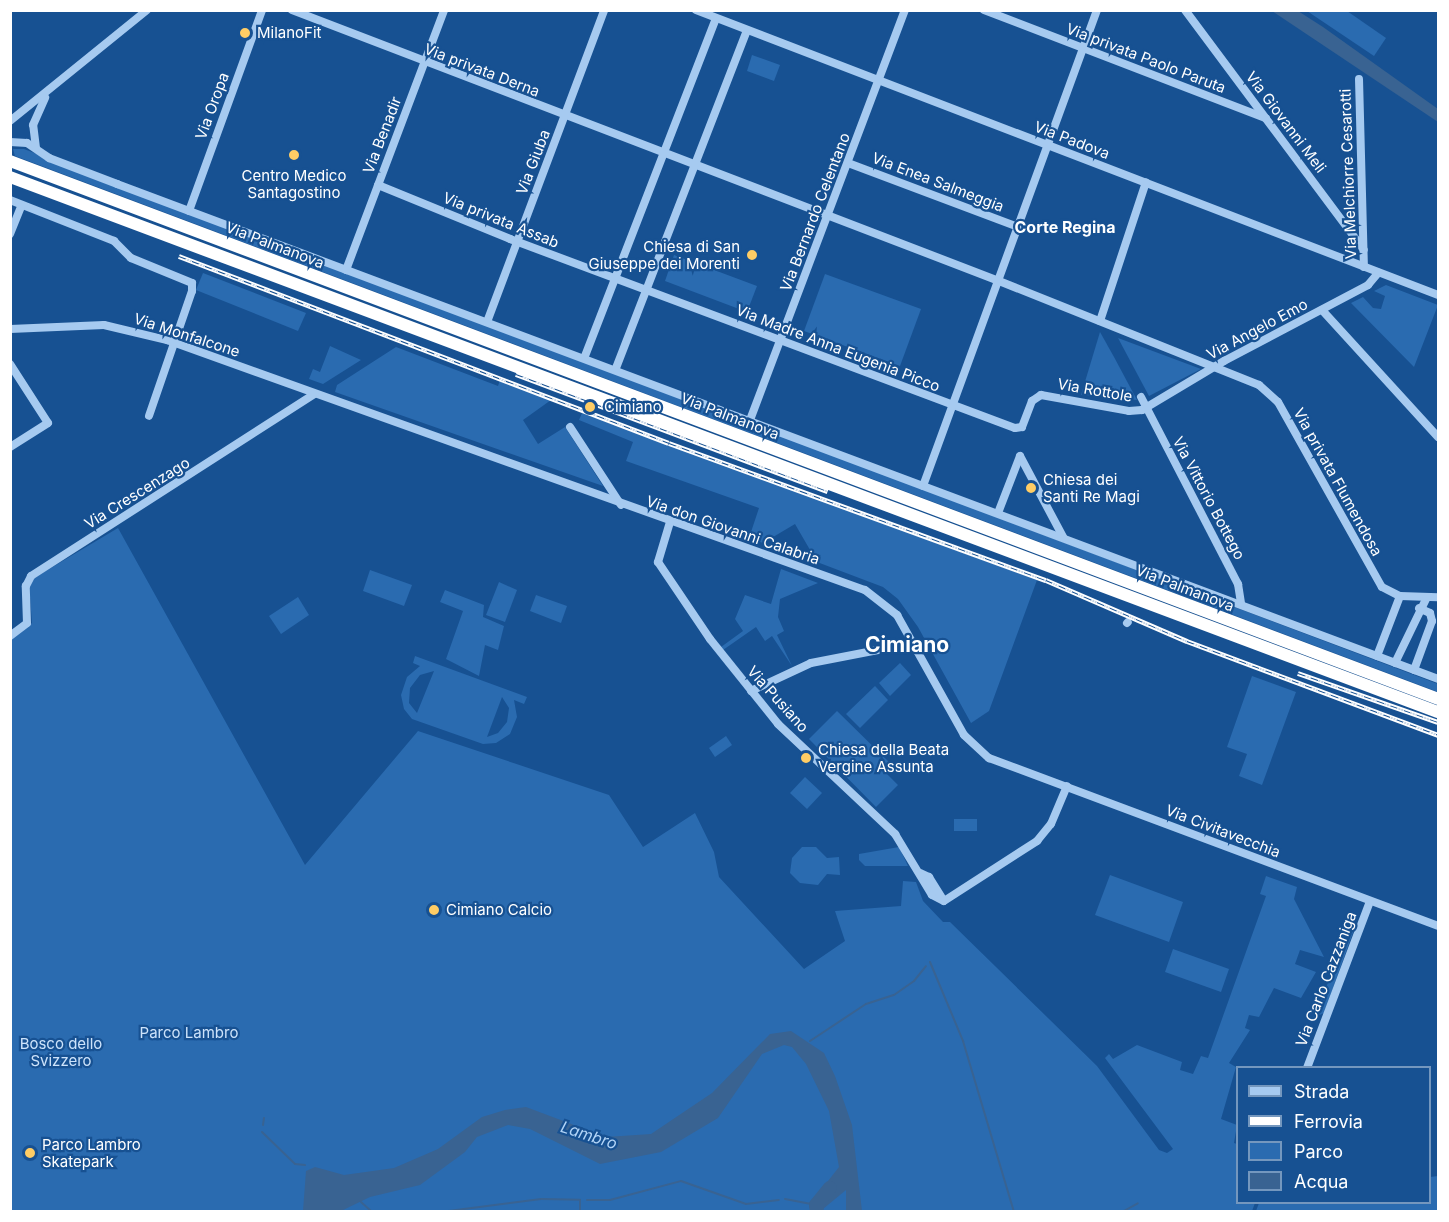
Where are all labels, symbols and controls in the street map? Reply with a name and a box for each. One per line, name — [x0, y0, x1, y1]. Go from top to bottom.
street label: Via privata Paolo Paruta — [1064, 19, 1228, 97]
place label: MilanoFit — [257, 24, 321, 42]
marker: MilanoFit — [238, 26, 252, 40]
street label: Via privata Derna — [422, 40, 542, 100]
street label: Via Giovanni Meli — [1242, 68, 1330, 176]
street label: Via Oropa — [192, 70, 232, 142]
street label: Via Melchiorre Cesarotti — [1336, 89, 1360, 259]
street label: Via Benadir — [359, 94, 405, 176]
street label: Via Padova — [1032, 117, 1112, 163]
street label: Via Giuba — [512, 127, 554, 197]
street label: Via Bernardo Celentano — [776, 130, 854, 294]
marker: Centro Medico Santagostino — [285, 146, 303, 164]
street label: Via Enea Salmeggia — [869, 149, 1007, 215]
place label: Centro Medico Santagostino — [242, 166, 346, 201]
street label: Via privata Assab — [440, 189, 562, 251]
district label: Corte Regina — [1014, 217, 1116, 237]
street label: Via Palmanova — [223, 218, 327, 272]
place label: Chiesa di San Giuseppe dei Morenti — [588, 237, 740, 272]
marker: Chiesa di San Giuseppe dei Morenti — [745, 248, 759, 262]
street label: Via Angelo Emo — [1203, 295, 1311, 363]
street label: Via Madre Anna Eugenia Picco — [733, 301, 943, 395]
street label: Via Monfalcone — [132, 309, 242, 361]
street label: Via Rottole — [1056, 375, 1134, 405]
street label: Via Palmanova — [678, 389, 782, 443]
marker: Cimiano — [581, 398, 599, 416]
place label: Cimiano — [604, 398, 662, 416]
street label: Via privata Flumendosa — [1290, 405, 1386, 559]
street label: Via Vittorio Bottego — [1169, 433, 1249, 563]
street label: Via Crescenzago — [81, 453, 193, 533]
place label: Chiesa dei Santi Re Magi — [1043, 470, 1140, 505]
marker: Chiesa dei Santi Re Magi — [1024, 481, 1038, 495]
street label: Via don Giovanni Calabria — [644, 492, 822, 568]
street label: Via Palmanova — [1133, 561, 1237, 615]
district label: Cimiano — [865, 632, 949, 658]
street label: Via Pusiano — [744, 662, 812, 736]
place label: Chiesa della Beata Vergine Assunta — [818, 740, 949, 775]
marker: Chiesa della Beata Vergine Assunta — [799, 751, 813, 765]
street label: Via Civitavecchia — [1163, 801, 1283, 861]
place label: Cimiano Calcio — [446, 901, 552, 919]
marker: Cimiano Calcio — [427, 903, 441, 917]
street label: Via Carlo Cazzaniga — [1292, 909, 1360, 1049]
park label: Parco Lambro — [140, 1024, 238, 1042]
park label: Bosco dello Svizzero — [20, 1034, 102, 1069]
legend — [1236, 1066, 1431, 1204]
text: Strada — [1294, 1081, 1349, 1102]
text: Ferrovia — [1294, 1111, 1363, 1132]
water label: Lambro — [558, 1117, 620, 1153]
place label: Parco Lambro Skatepark — [42, 1135, 141, 1170]
text: Parco — [1294, 1141, 1343, 1162]
marker: Parco Lambro Skatepark — [23, 1146, 37, 1160]
text: Acqua — [1294, 1171, 1348, 1192]

